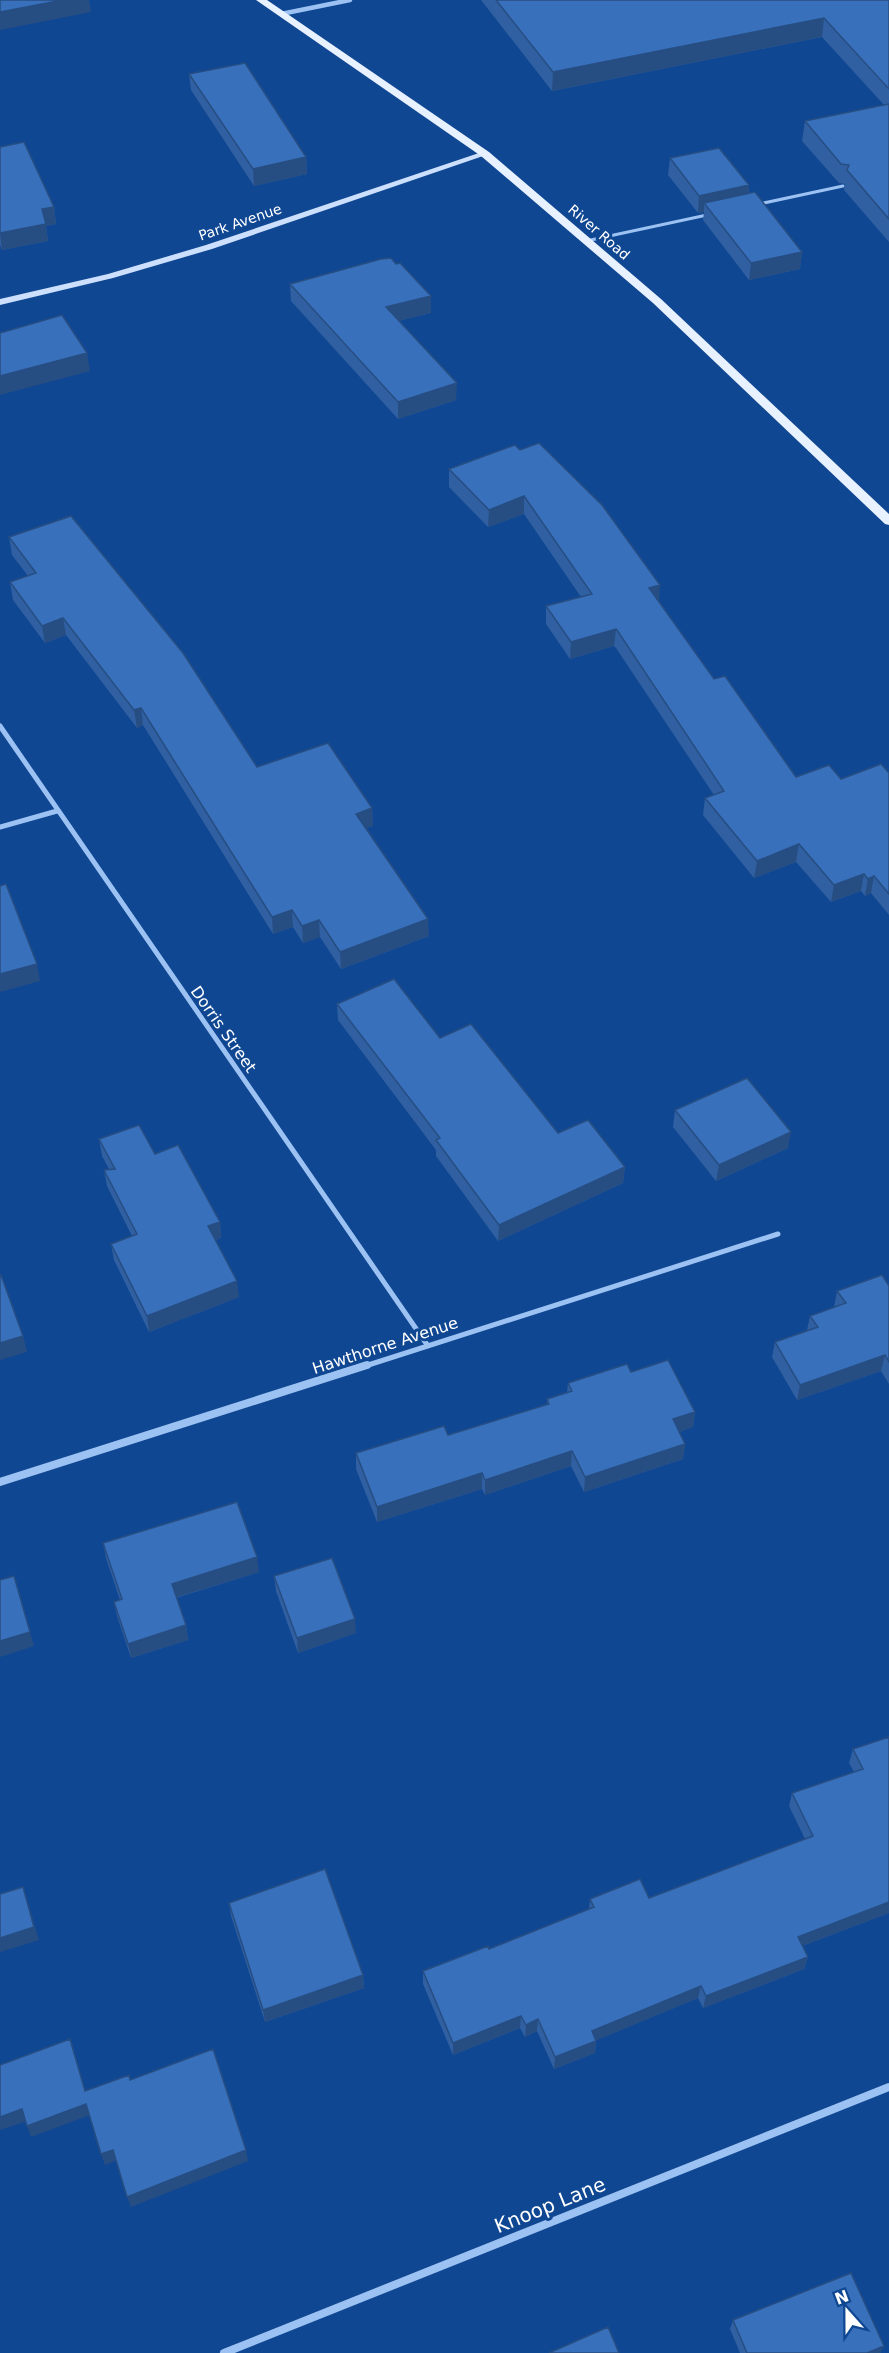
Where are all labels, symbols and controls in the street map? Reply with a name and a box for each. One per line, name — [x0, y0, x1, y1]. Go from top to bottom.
street label: Park Avenue — [196, 200, 284, 244]
street label: River Road — [565, 201, 633, 263]
street label: Dorris Street — [187, 982, 260, 1076]
street label: Hawthorne Avenue — [310, 1313, 460, 1378]
street label: Knoop Lane — [491, 2172, 609, 2238]
north arrow — [817, 2281, 877, 2341]
text: N — [832, 2286, 851, 2309]

